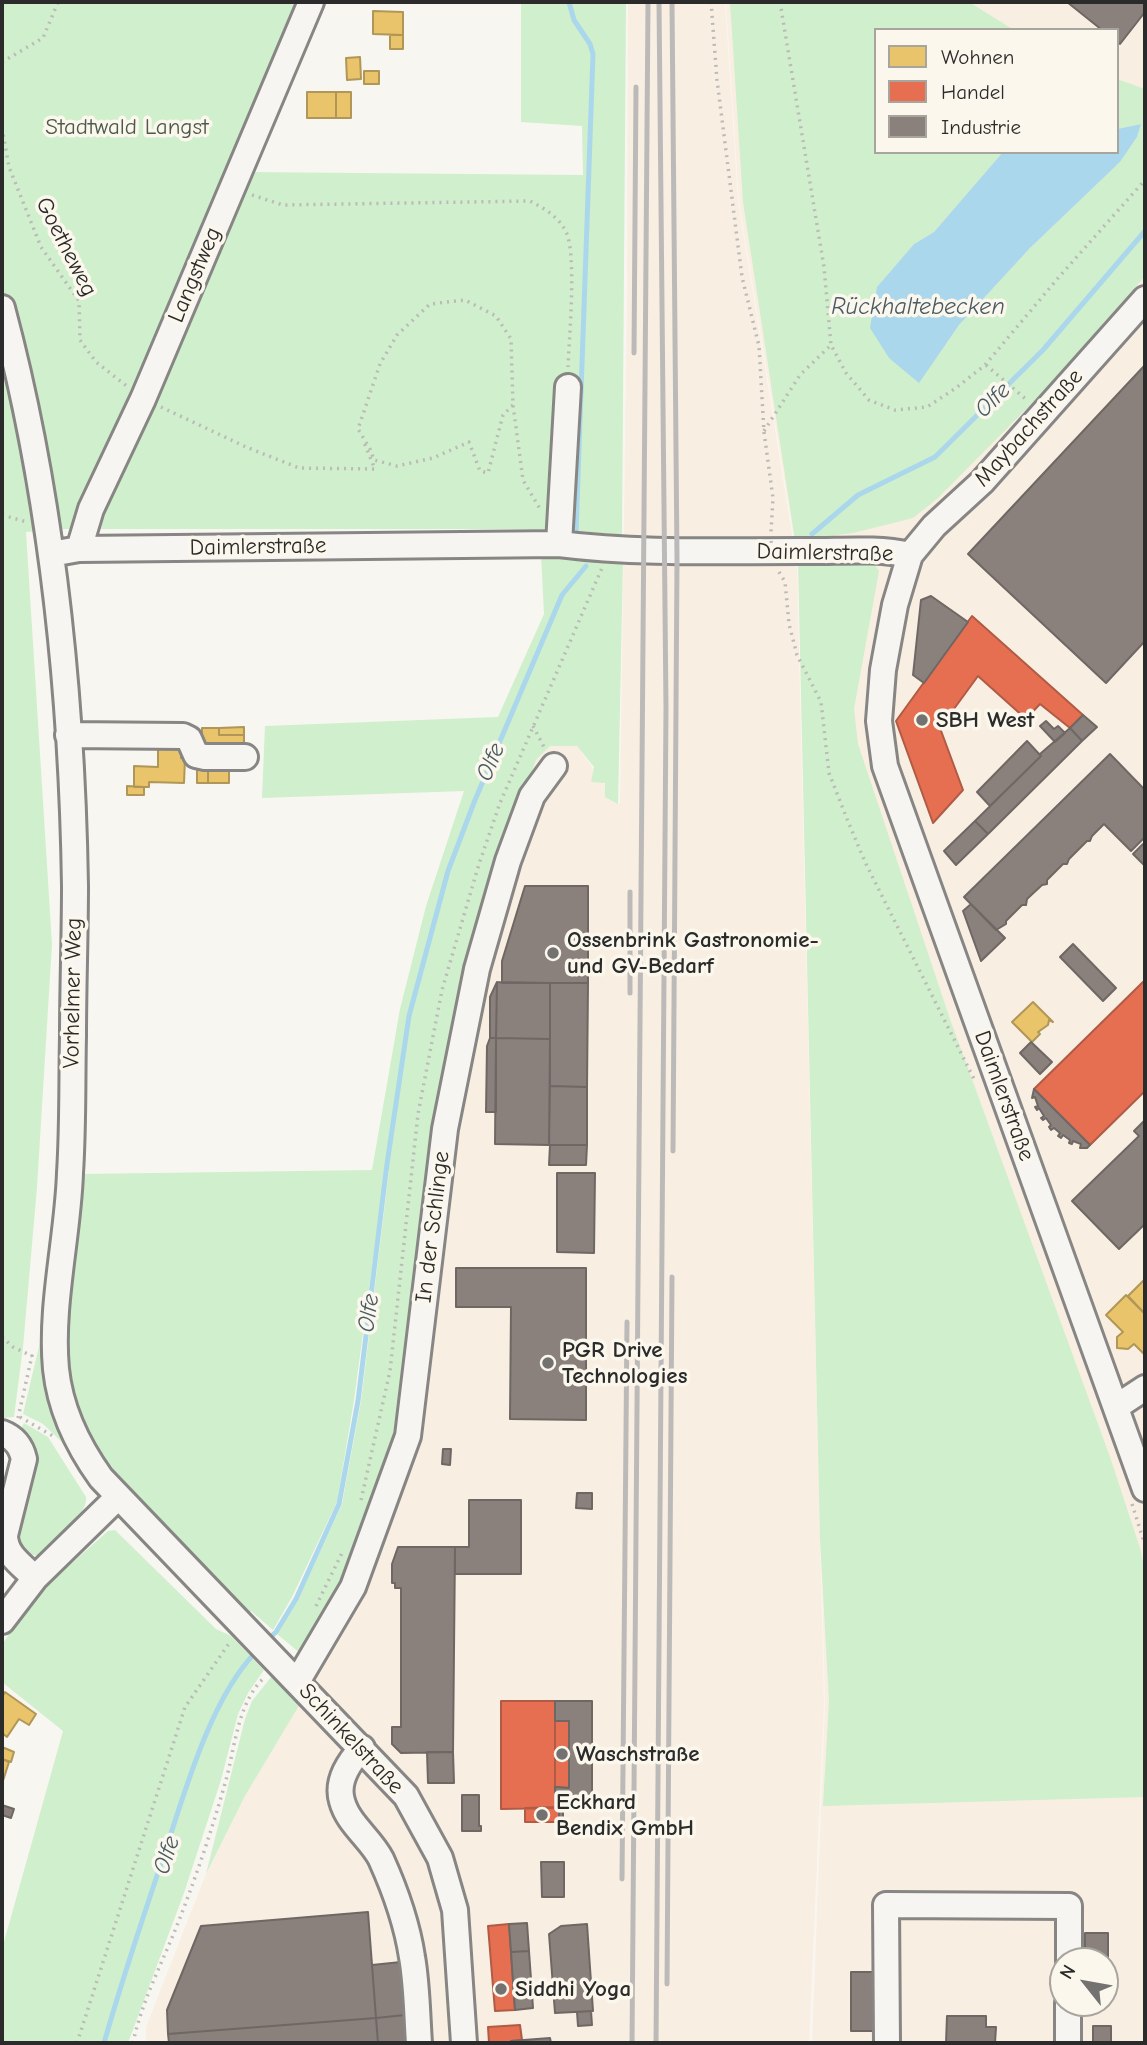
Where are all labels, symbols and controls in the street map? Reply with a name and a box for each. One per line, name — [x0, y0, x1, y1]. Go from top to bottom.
legend — [874, 28, 1119, 154]
text: Wohnen — [941, 45, 1014, 69]
text: Handel — [941, 80, 1005, 104]
park label: Stadtwald Langst — [45, 113, 209, 141]
text: Industrie — [941, 115, 1021, 139]
street label: Goetheweg — [29, 193, 103, 301]
street label: Langstweg — [163, 223, 227, 327]
water label: Rückhaltebecken — [831, 293, 1005, 321]
street label: Maybachstraße — [969, 363, 1089, 493]
water label: Olfe — [969, 376, 1017, 424]
street label: Daimlerstraße — [189, 532, 327, 562]
street label: Daimlerstraße — [756, 538, 894, 568]
place label: SBH West — [936, 706, 1034, 734]
marker: SBH West — [914, 712, 930, 728]
water label: Olfe — [470, 739, 512, 785]
street label: Vorhelmer Weg — [58, 917, 88, 1069]
place label: Ossenbrink Gastronomie- und GV-Bedarf — [567, 926, 819, 980]
marker: Ossenbrink Gastronomie- und GV-Bedarf — [545, 945, 561, 961]
street label: Daimlerstraße — [968, 1027, 1040, 1165]
street label: In der Schlinge — [410, 1150, 456, 1304]
water label: Olfe — [352, 1292, 386, 1334]
place label: PGR Drive Technologies — [562, 1336, 687, 1390]
marker: PGR Drive Technologies — [540, 1355, 556, 1371]
street label: Schinkelstraße — [293, 1678, 409, 1800]
place label: Waschstraße — [576, 1740, 700, 1768]
marker: Waschstraße — [554, 1746, 570, 1762]
place label: Eckhard Bendix GmbH — [556, 1788, 694, 1842]
marker: Eckhard Bendix GmbH — [534, 1807, 550, 1823]
water label: Olfe — [147, 1832, 187, 1878]
north arrow — [1049, 1947, 1119, 2017]
text: N — [1055, 1961, 1080, 1983]
place label: Siddhi Yoga — [515, 1975, 631, 2003]
marker: Siddhi Yoga — [493, 1981, 509, 1997]

